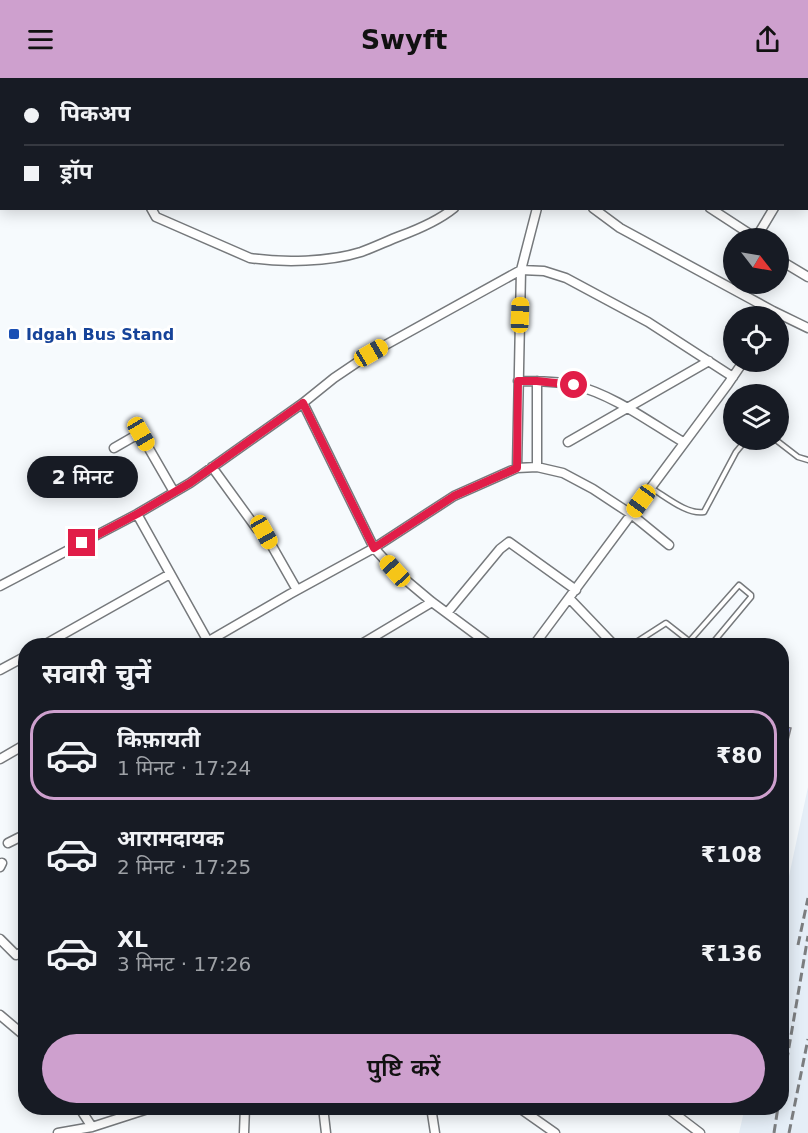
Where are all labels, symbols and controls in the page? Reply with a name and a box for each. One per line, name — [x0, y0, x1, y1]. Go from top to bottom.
icon: menu — [24, 23, 57, 56]
icon: share — [751, 23, 784, 56]
text: Swyft — [361, 24, 447, 55]
text: पिकअप — [60, 101, 131, 126]
text: ड्रॉप — [60, 159, 93, 184]
north arrow — [723, 228, 789, 294]
map controls — [723, 228, 789, 450]
car — [510, 297, 530, 333]
button: locate — [723, 306, 789, 372]
place label: Idgah Bus Stand — [26, 325, 174, 344]
marker: Idgah Bus Stand — [7, 327, 21, 341]
car — [351, 336, 391, 370]
route start — [560, 371, 587, 398]
button: layers — [723, 384, 789, 450]
car — [124, 414, 158, 454]
callout: 2 मिनट — [26, 456, 138, 498]
text: 2 मिनट — [52, 465, 113, 489]
car — [623, 481, 659, 521]
car — [247, 512, 281, 552]
route end — [68, 529, 95, 556]
car — [376, 552, 414, 590]
text: सवारी चुनें — [42, 658, 151, 689]
text: किफ़ायती — [117, 727, 201, 752]
icon: car — [45, 728, 99, 782]
text: ₹80 — [716, 743, 762, 768]
text: 1 मिनट · 17:24 — [117, 756, 251, 780]
text: आरामदायक — [117, 826, 224, 851]
icon: car — [45, 827, 99, 881]
text: ₹108 — [701, 842, 762, 867]
text: 2 मिनट · 17:25 — [117, 855, 251, 879]
icon: car — [45, 926, 99, 980]
text: XL — [117, 927, 148, 952]
text: ₹136 — [701, 941, 762, 966]
text: 3 मिनट · 17:26 — [117, 952, 251, 976]
button: पुष्टि करें — [42, 1034, 765, 1103]

